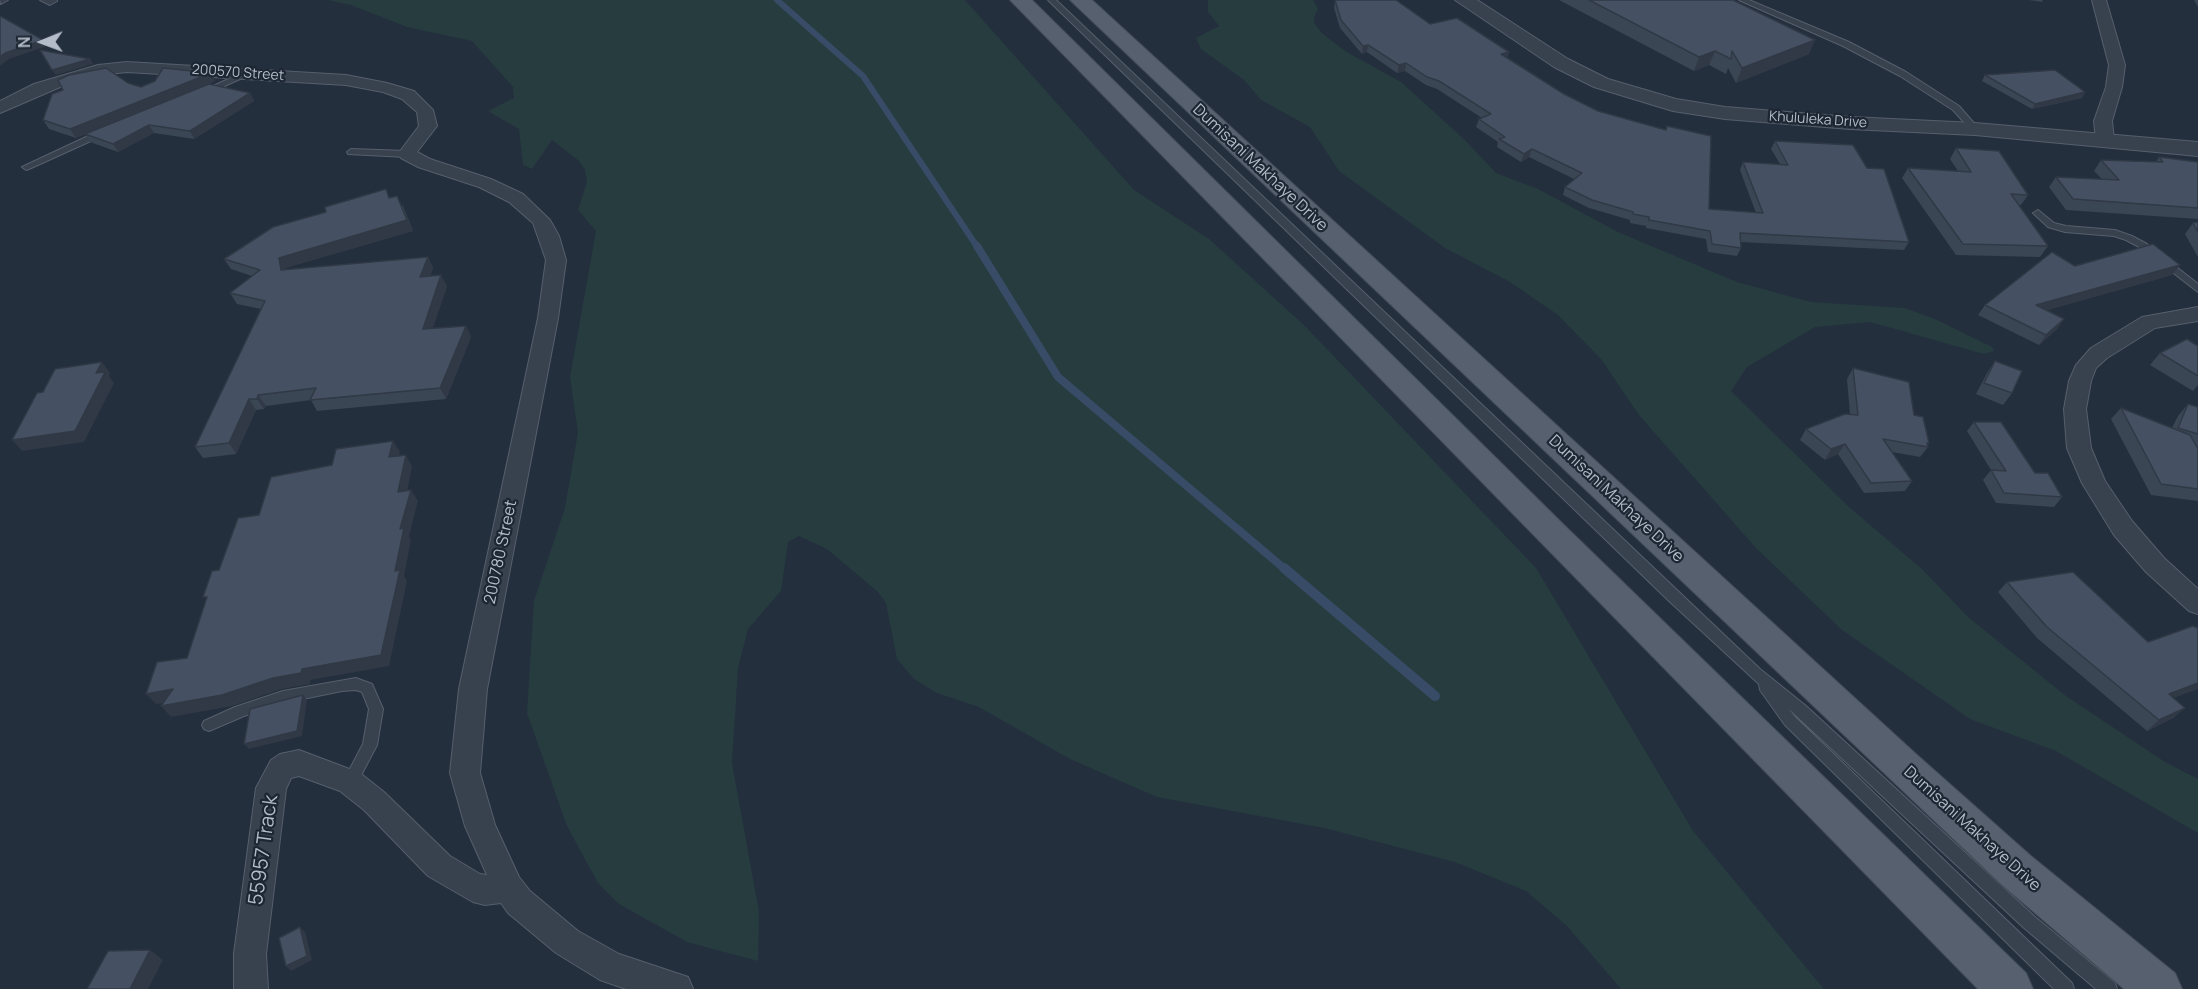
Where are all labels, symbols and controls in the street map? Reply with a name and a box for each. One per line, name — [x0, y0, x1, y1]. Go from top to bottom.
north arrow — [12, 12, 72, 72]
text: N — [13, 36, 35, 48]
street label: 200570 Street — [191, 61, 285, 85]
street label: Dumisani Makhaye Drive — [1189, 100, 1331, 236]
street label: Khululeka Drive — [1768, 108, 1868, 132]
street label: Dumisani Makhaye Drive — [1545, 431, 1687, 567]
street label: 200780 Street — [481, 498, 521, 606]
street label: Dumisani Makhaye Drive — [1900, 762, 2044, 896]
street label: 55957 Track — [244, 793, 284, 907]

